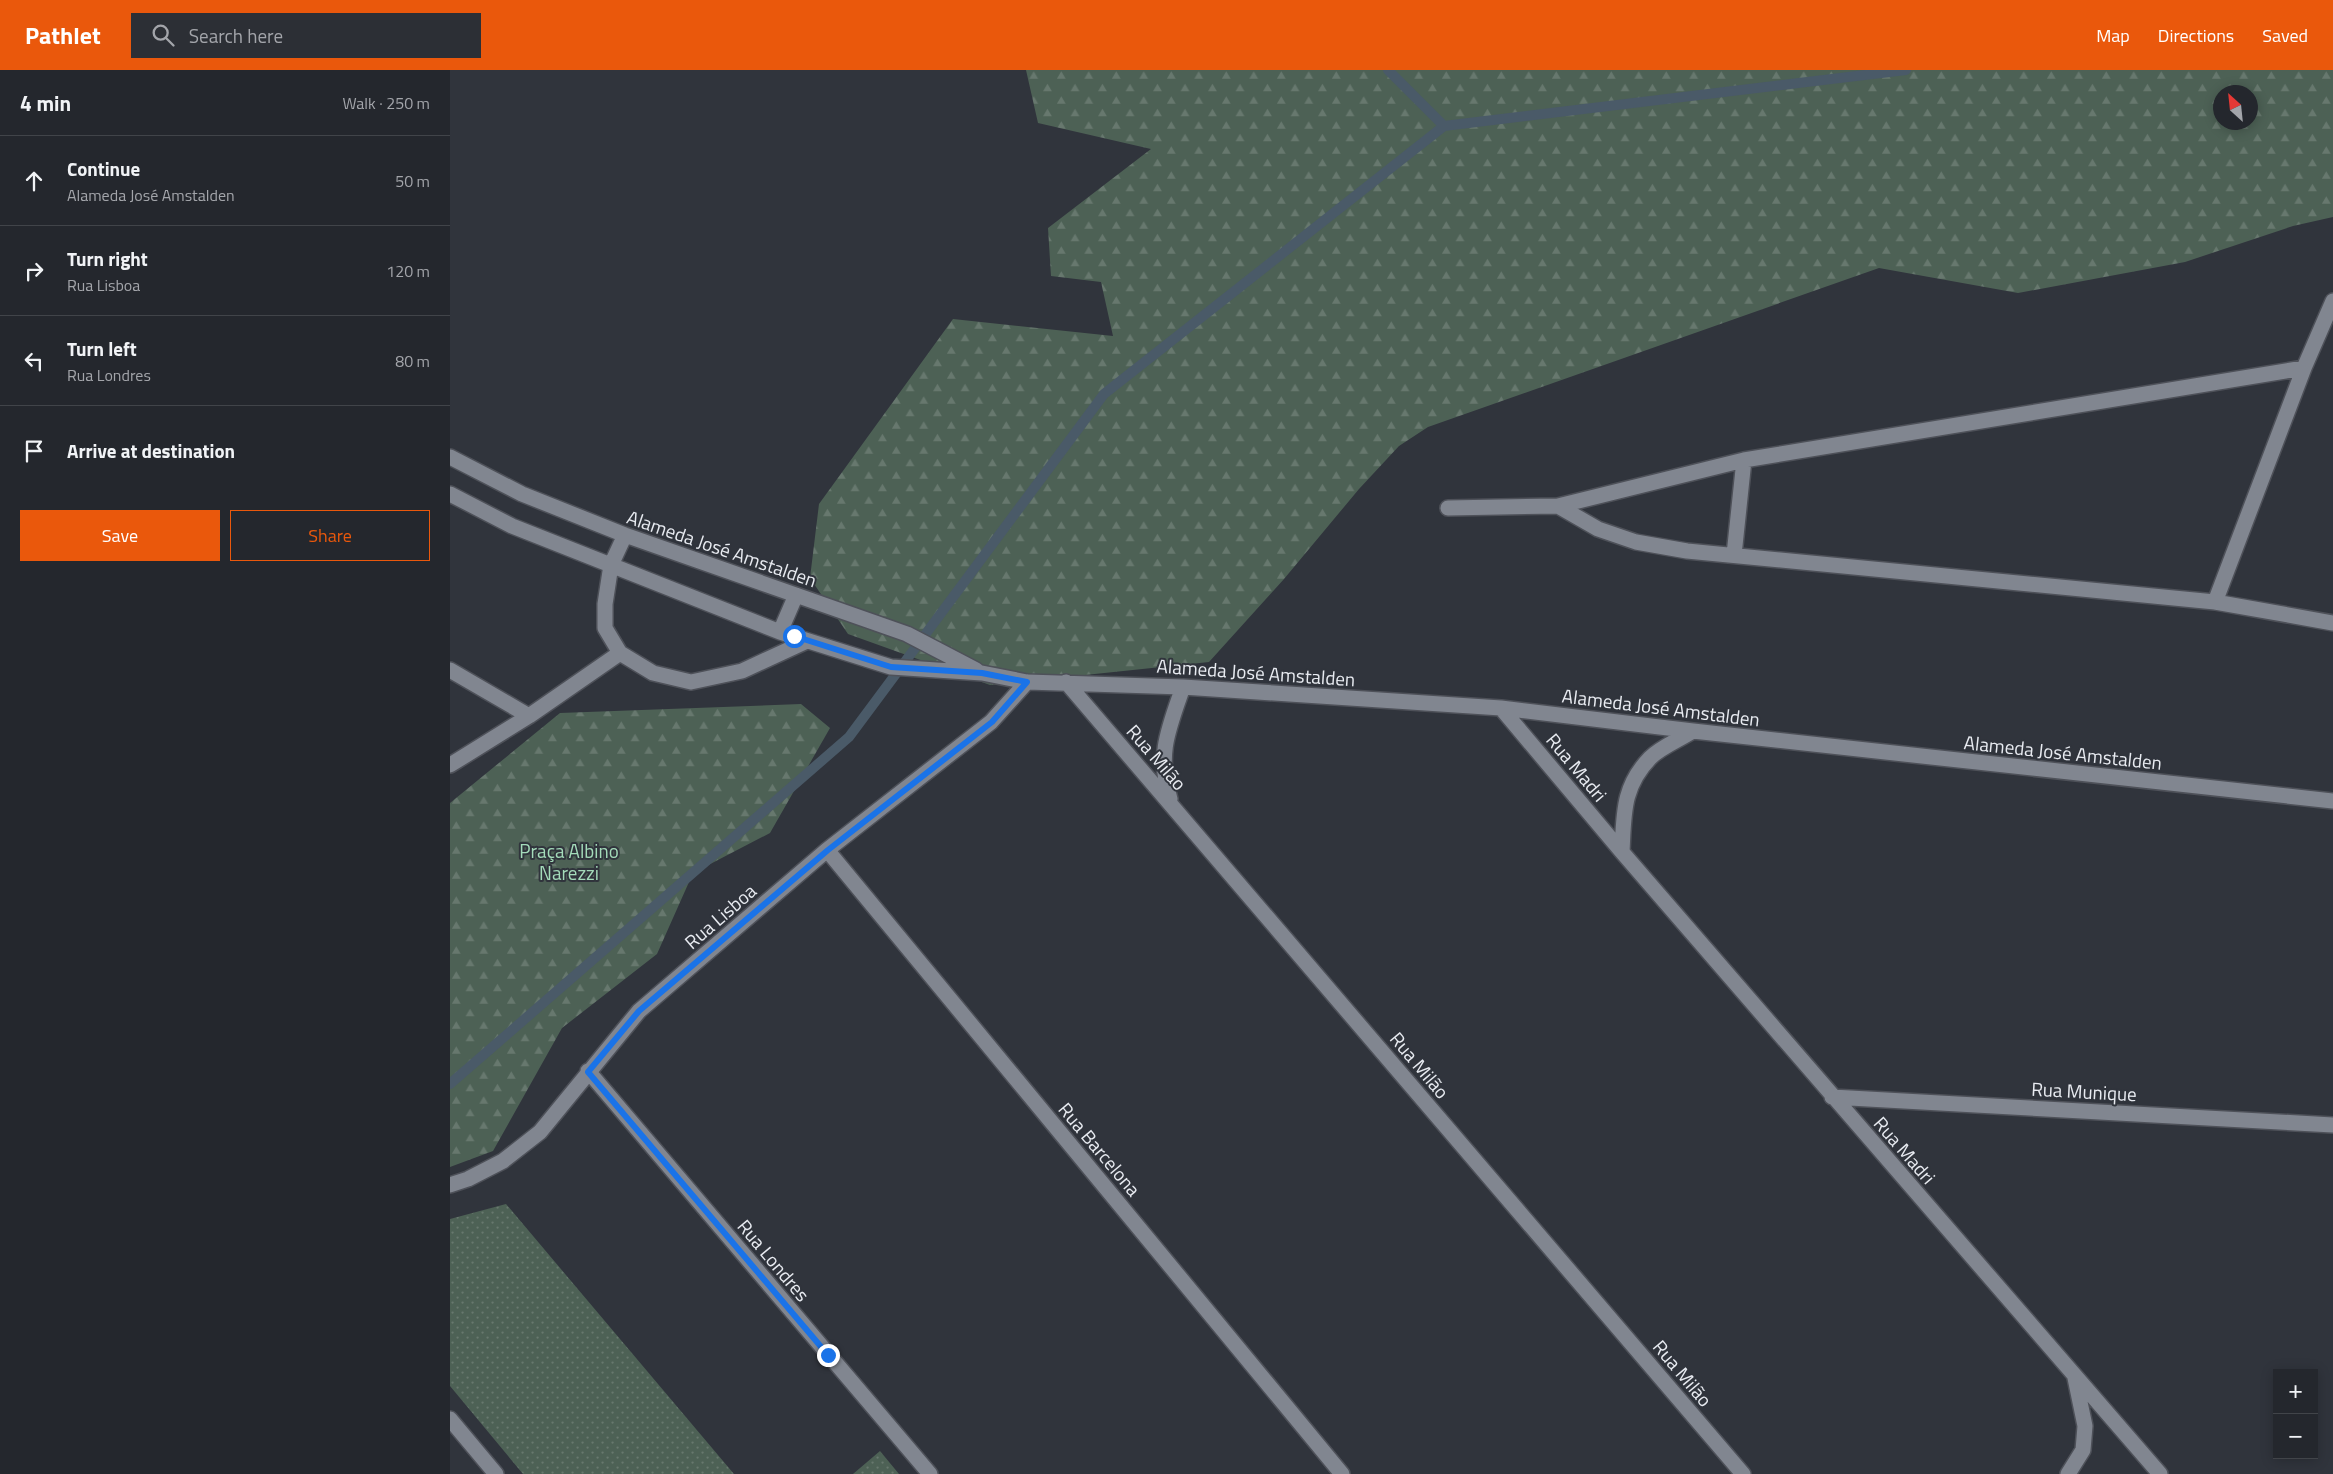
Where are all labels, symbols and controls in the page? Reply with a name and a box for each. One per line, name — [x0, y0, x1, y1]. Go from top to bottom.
search box — [131, 13, 481, 58]
text: Pathlet — [25, 17, 101, 53]
icon: search — [149, 21, 177, 49]
text: Search here — [189, 21, 283, 50]
text: Map — [2096, 22, 2130, 49]
text: Directions — [2158, 22, 2234, 49]
text: Saved — [2262, 22, 2308, 49]
north arrow — [2213, 85, 2258, 130]
text: 4 min — [20, 87, 71, 119]
text: Walk · 250 m — [342, 91, 430, 115]
text: Continue — [67, 154, 140, 183]
icon: ahead — [20, 167, 48, 195]
text: 50 m — [395, 169, 430, 193]
text: Alameda José Amstalden — [67, 183, 235, 207]
text: Turn right — [67, 244, 148, 273]
icon: right — [20, 257, 48, 285]
text: 120 m — [386, 259, 430, 283]
text: Rua Lisboa — [67, 273, 140, 297]
text: Turn left — [67, 334, 137, 363]
icon: left — [20, 347, 48, 375]
text: 80 m — [395, 349, 430, 373]
text: Rua Londres — [67, 363, 151, 387]
text: Arrive at destination — [67, 436, 235, 465]
icon: arrive — [20, 437, 48, 465]
street label: Alameda José Amstalden — [623, 502, 821, 594]
button: Save — [20, 510, 220, 561]
button: Share — [230, 510, 430, 561]
route start — [783, 625, 806, 648]
street label: Alameda José Amstalden — [1156, 651, 1356, 693]
street label: Alameda José Amstalden — [1560, 680, 1762, 734]
street label: Rua Milão — [1120, 717, 1194, 797]
street label: Rua Madri — [1540, 726, 1614, 808]
street label: Alameda José Amstalden — [1963, 727, 2163, 777]
park label: Praça Albino Narezzi — [519, 836, 619, 887]
street label: Rua Lisboa — [678, 876, 763, 956]
street label: Rua Milão — [1383, 1025, 1457, 1105]
street label: Rua Munique — [2031, 1074, 2137, 1108]
street label: Rua Barcelona — [1052, 1096, 1148, 1203]
street label: Rua Madri — [1867, 1110, 1943, 1190]
street label: Rua Londres — [731, 1213, 817, 1308]
street label: Rua Milão — [1646, 1333, 1720, 1413]
route end — [817, 1344, 840, 1367]
map controls — [2273, 1369, 2318, 1459]
button: + — [2273, 1369, 2318, 1414]
button: − — [2273, 1414, 2318, 1459]

